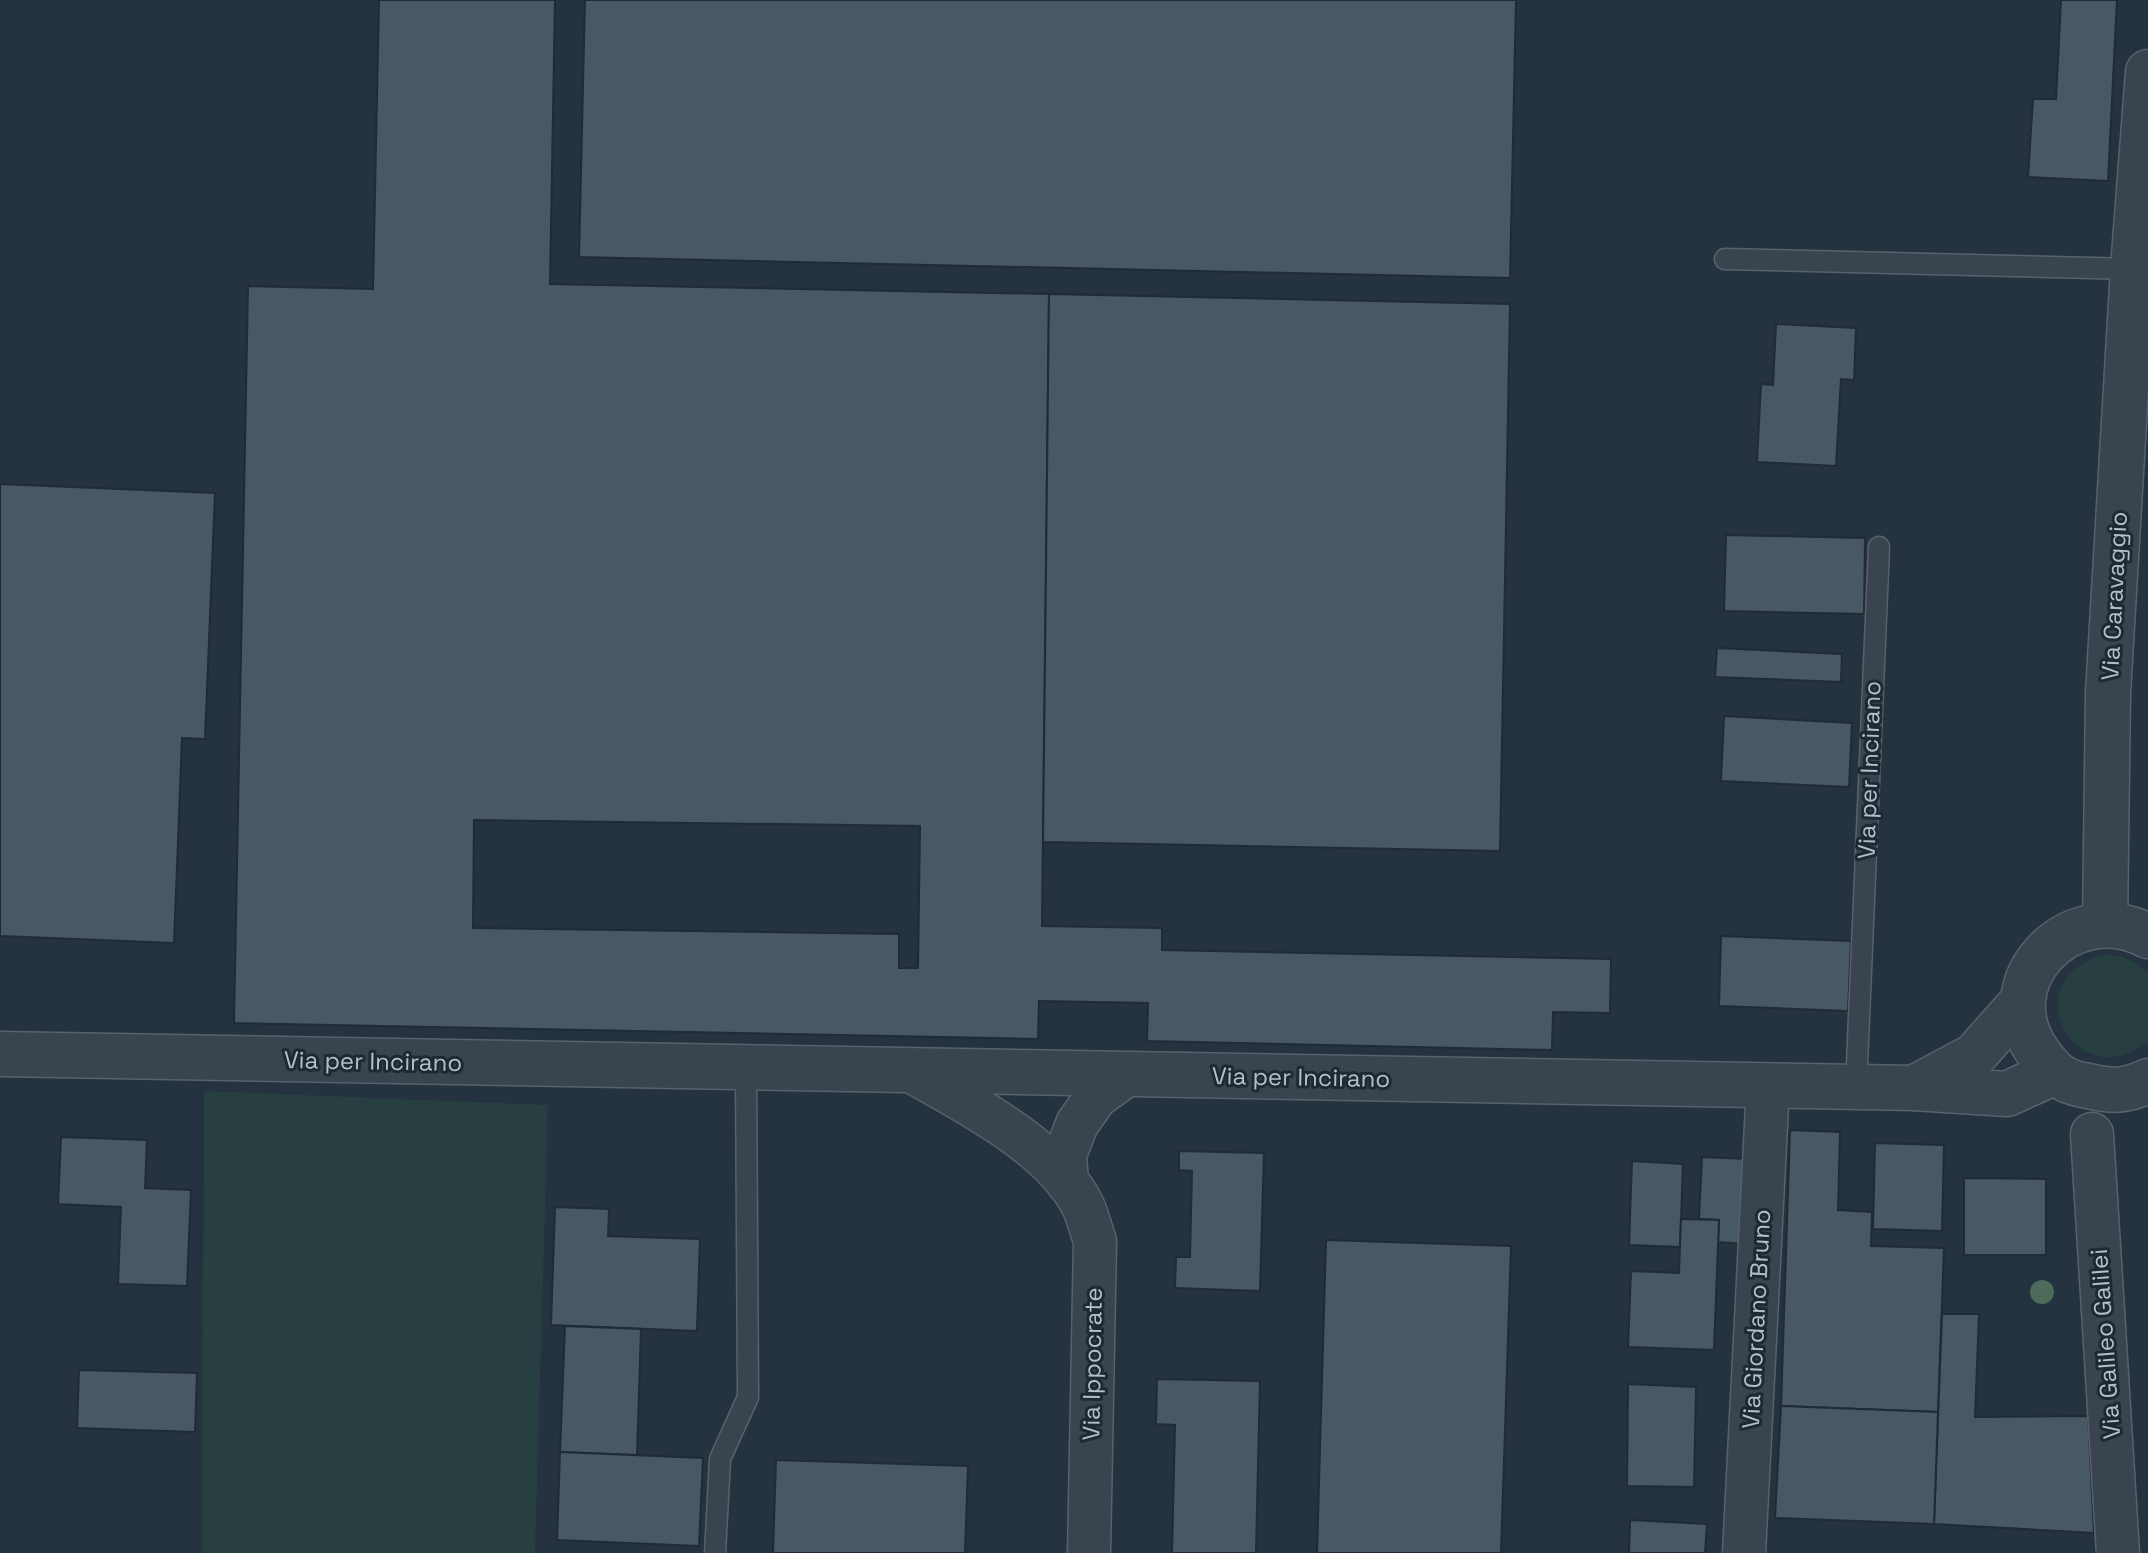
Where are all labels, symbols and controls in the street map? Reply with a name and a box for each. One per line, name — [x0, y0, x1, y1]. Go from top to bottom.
street label: Via Caravaggio — [2094, 511, 2134, 681]
street label: Via per Incirano — [1850, 680, 1888, 860]
street label: Via per Incirano — [284, 1044, 462, 1078]
street label: Via per Incirano — [1212, 1060, 1390, 1094]
street label: Via Giordano Bruno — [1735, 1208, 1777, 1430]
street label: Via Galileo Galilei — [2083, 1248, 2127, 1440]
street label: Via Ippocrate — [1075, 1287, 1109, 1441]

